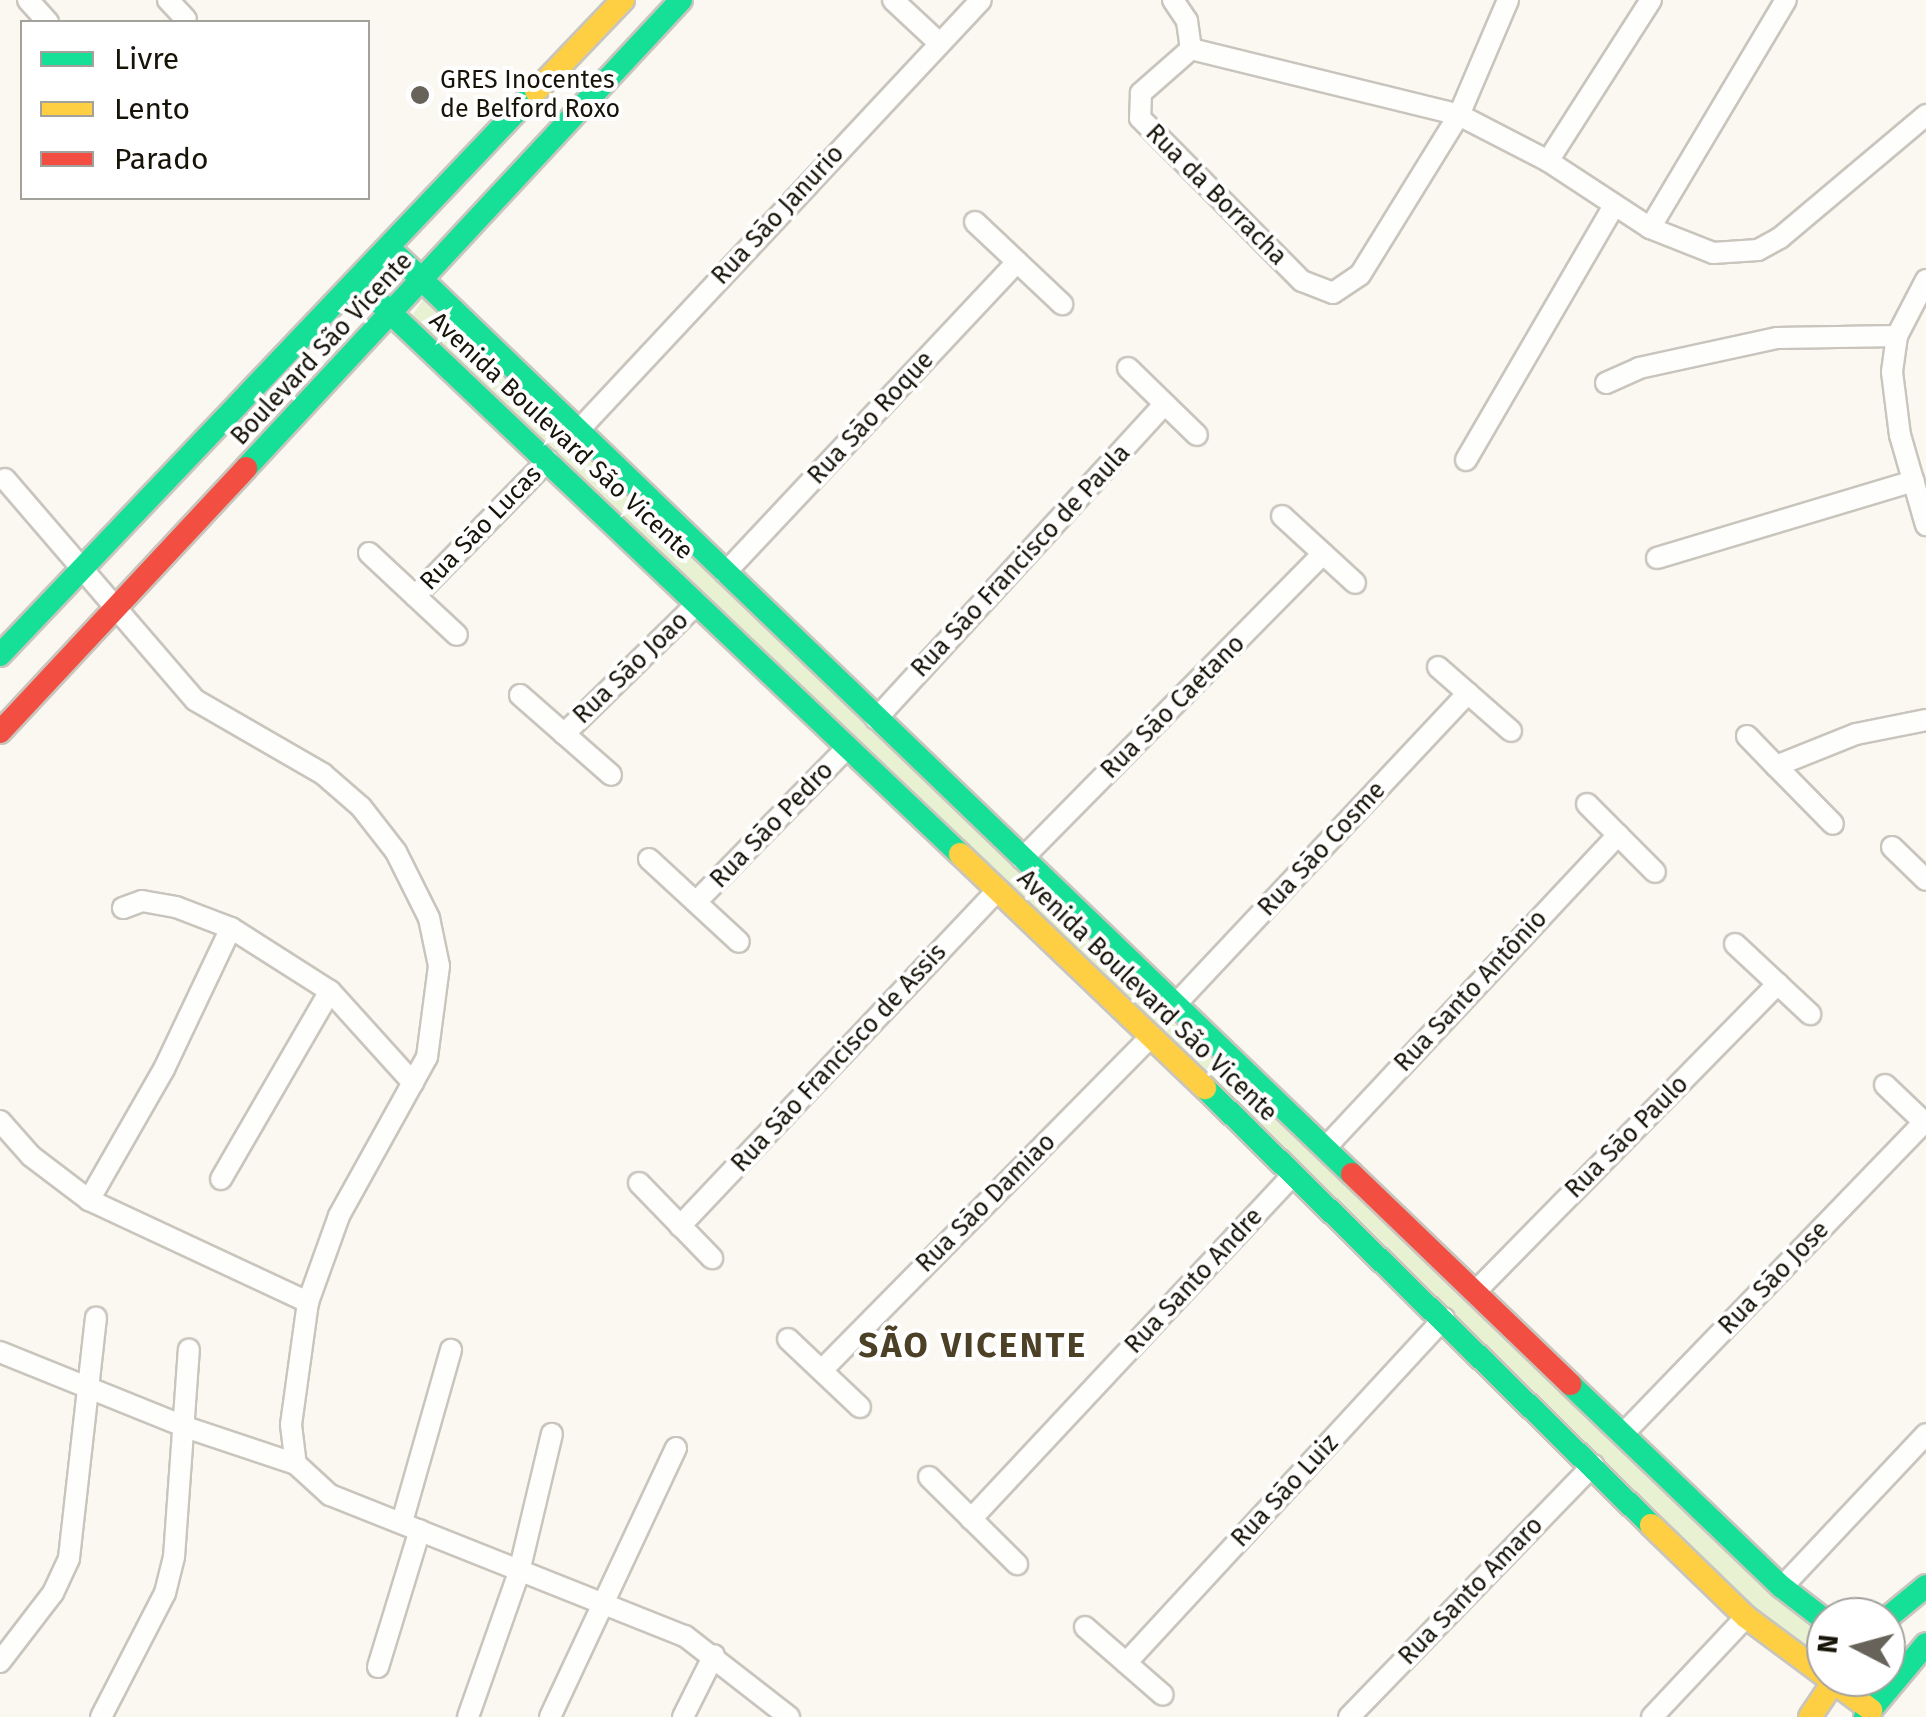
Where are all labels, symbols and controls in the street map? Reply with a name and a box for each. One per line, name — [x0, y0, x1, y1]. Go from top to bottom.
legend — [20, 20, 370, 200]
text: Livre — [114, 41, 179, 77]
place label: GRES Inocentes de Belford Roxo — [440, 66, 620, 125]
marker: GRES Inocentes de Belford Roxo — [409, 84, 431, 106]
text: Lento — [114, 91, 190, 127]
street label: Rua da Borracha — [1139, 118, 1293, 272]
street label: Rua Sāo Janurio — [706, 139, 850, 291]
text: Parado — [114, 141, 208, 177]
street label: Boulevard São Vicente — [225, 246, 419, 452]
street label: Avenida Boulevard São Vicente — [423, 306, 699, 566]
street label: Rua Sāo Roque — [802, 345, 940, 491]
street label: Rua Sāo Francisco de Paula — [905, 438, 1137, 684]
street label: Rua Sāo Lucas — [414, 459, 548, 597]
street label: Rua Sāo Joao — [567, 606, 695, 730]
street label: Rua Sāo Caetano — [1095, 629, 1251, 785]
street label: Rua Sāo Pedro — [704, 756, 840, 894]
street label: Rua Sāo Cosme — [1252, 775, 1392, 923]
street label: Avenida Boulevard São Vicente — [1011, 864, 1283, 1128]
street label: Rua Santo Antônio — [1388, 904, 1554, 1078]
street label: Rua Sāo Francisco de Assis — [725, 938, 953, 1178]
street label: Rua Sāo Paulo — [1559, 1069, 1695, 1205]
street label: Rua Sāo Damiao — [910, 1127, 1062, 1279]
street label: Rua Santo Andre — [1119, 1202, 1269, 1360]
street label: Rua Sāo Jose — [1713, 1215, 1835, 1341]
district label: SÃO VICENTE — [858, 1324, 1088, 1366]
street label: Rua Sāo Luiz — [1225, 1428, 1345, 1554]
street label: Rua Santo Amaro — [1393, 1511, 1549, 1671]
north arrow — [1806, 1597, 1906, 1697]
text: N — [1810, 1633, 1845, 1655]

